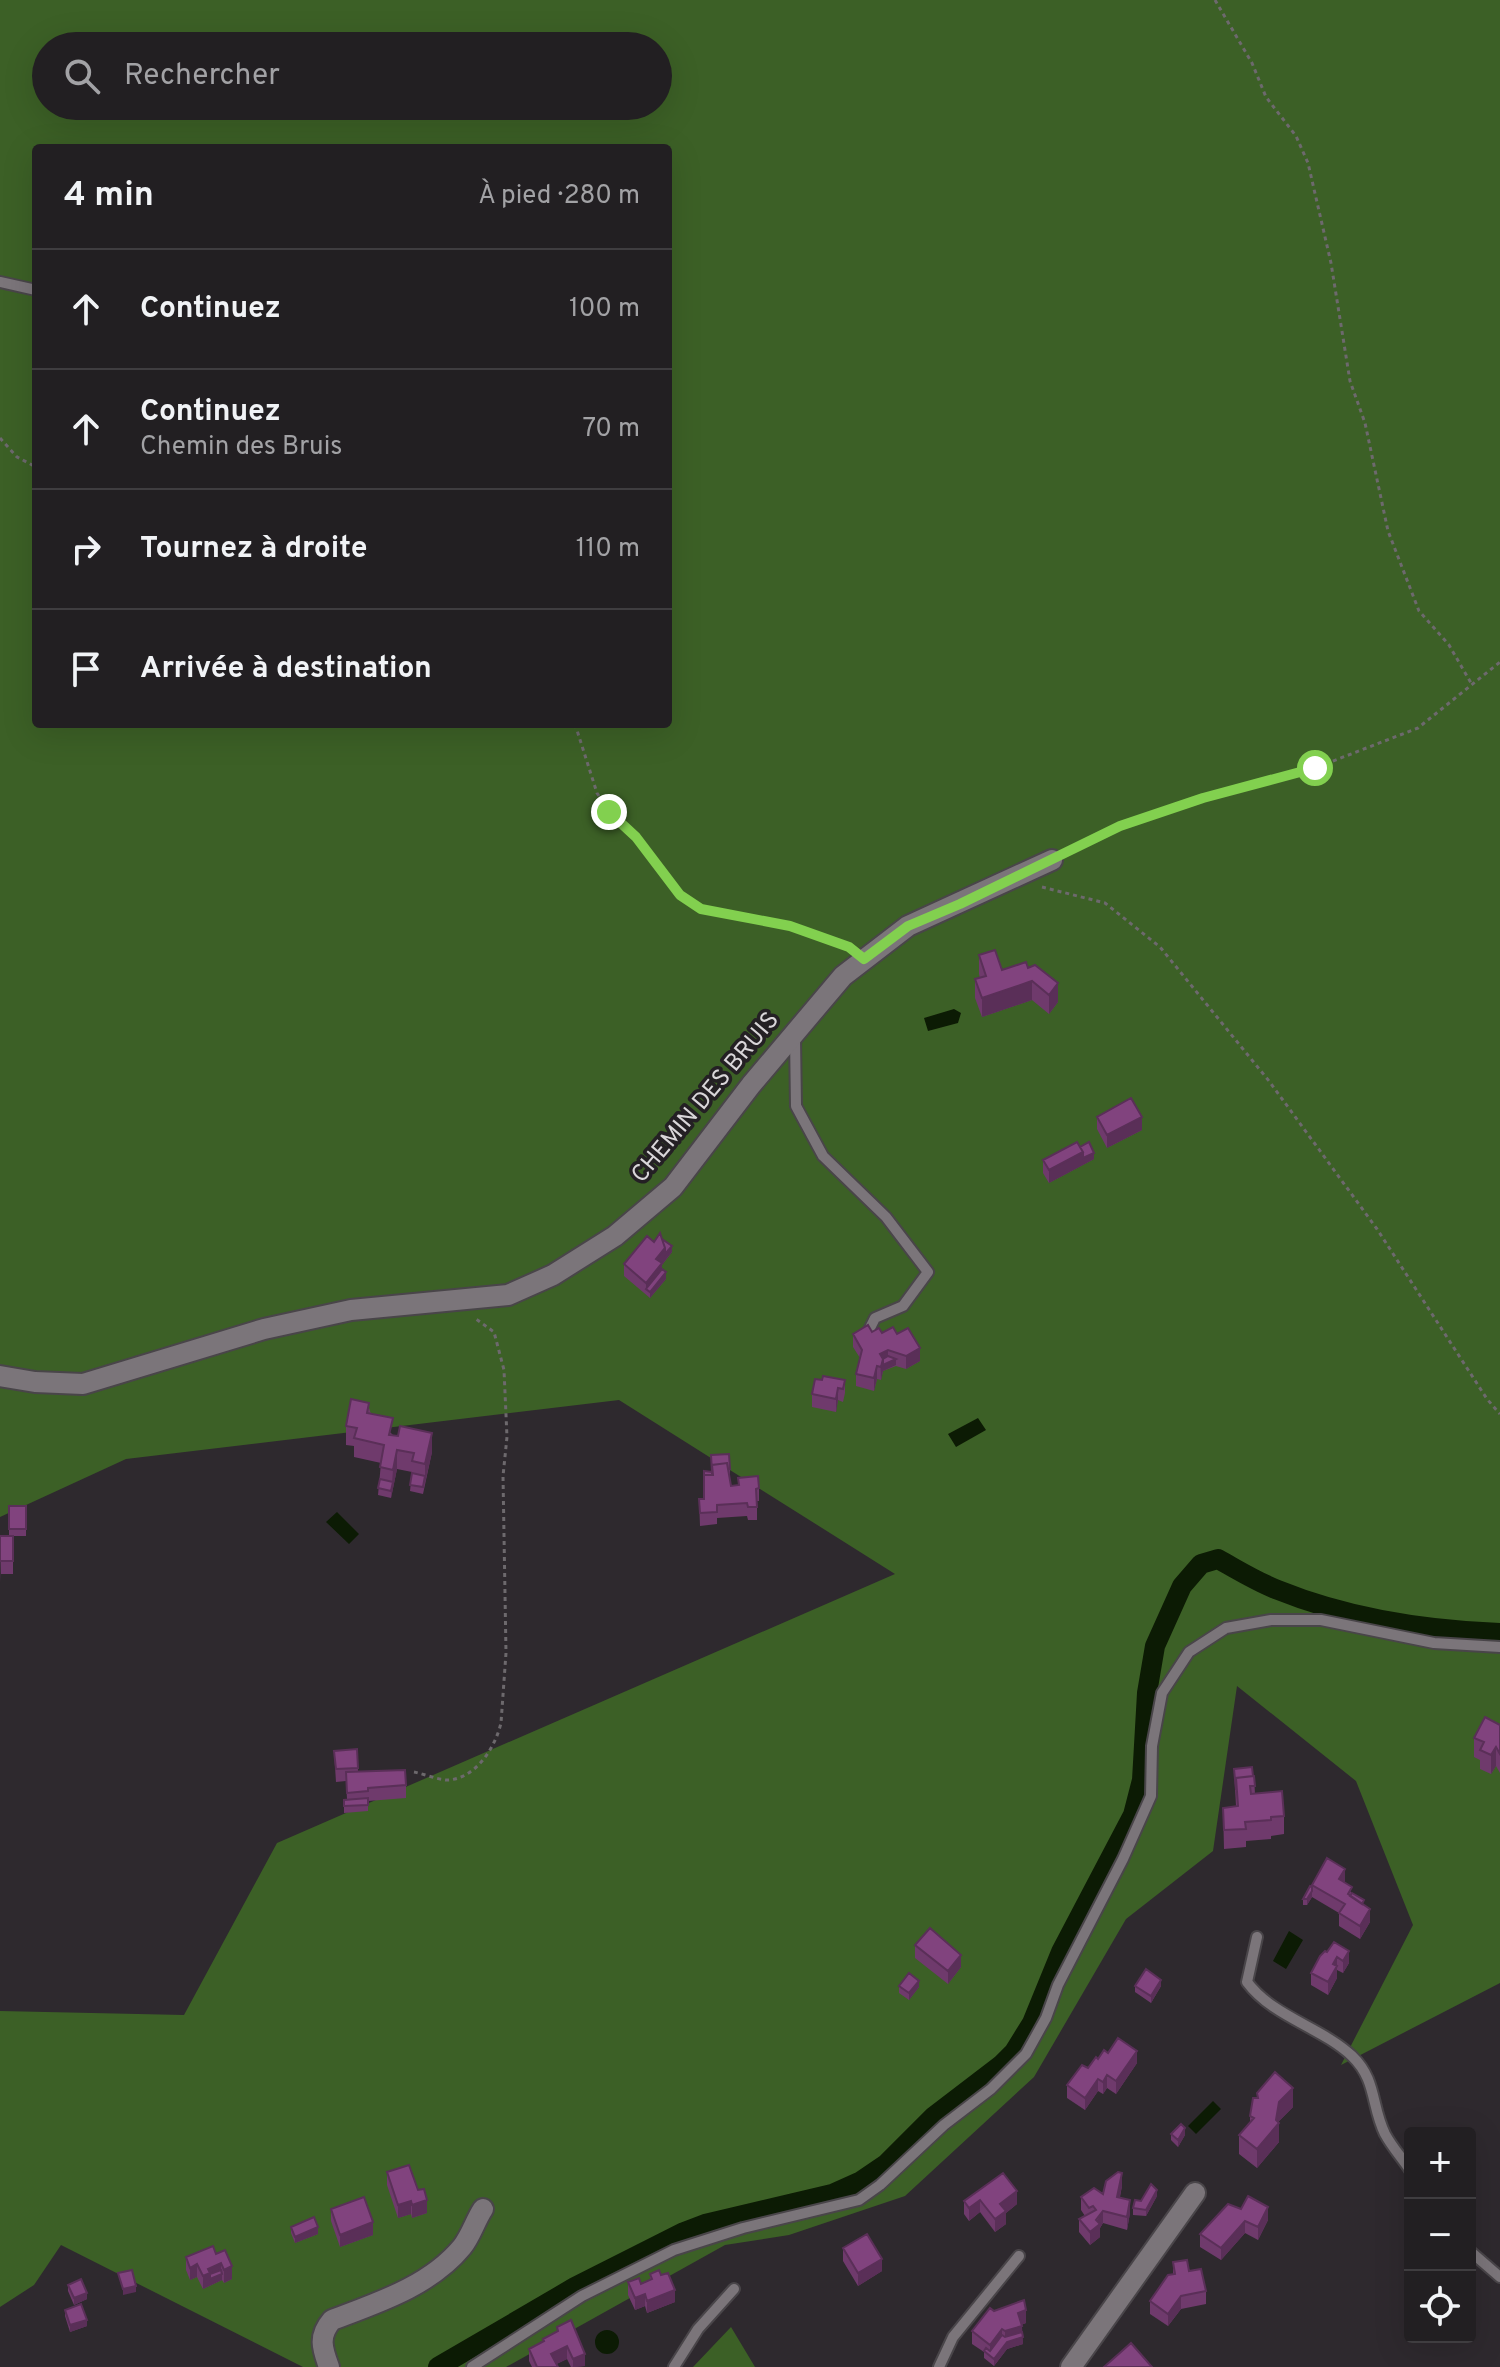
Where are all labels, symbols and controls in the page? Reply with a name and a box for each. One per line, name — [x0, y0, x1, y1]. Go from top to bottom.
search box — [32, 32, 672, 120]
icon: search — [60, 54, 104, 98]
text: Rechercher — [124, 58, 280, 95]
text: 4 min — [64, 175, 154, 218]
text: À pied · 280 m — [478, 180, 640, 213]
icon: ahead — [64, 287, 108, 331]
text: Continuez — [140, 291, 281, 328]
text: 100 m — [569, 293, 640, 326]
text: Continuez — [140, 394, 281, 431]
icon: ahead — [64, 407, 108, 451]
text: 70 m — [582, 413, 640, 446]
text: Chemin des Bruis — [140, 431, 343, 464]
icon: right — [64, 527, 108, 571]
text: Tournez à droite — [140, 531, 368, 568]
text: 110 m — [576, 533, 640, 566]
icon: arrive — [64, 647, 108, 691]
text: Arrivée à destination — [140, 651, 432, 688]
route start — [1297, 750, 1333, 786]
route end — [591, 794, 627, 830]
street label: CHEMIN DES BRUIS — [626, 1006, 786, 1190]
map controls — [1404, 2127, 1476, 2343]
button: + — [1404, 2127, 1476, 2199]
button: − — [1404, 2199, 1476, 2271]
button: locate — [1404, 2271, 1476, 2343]

